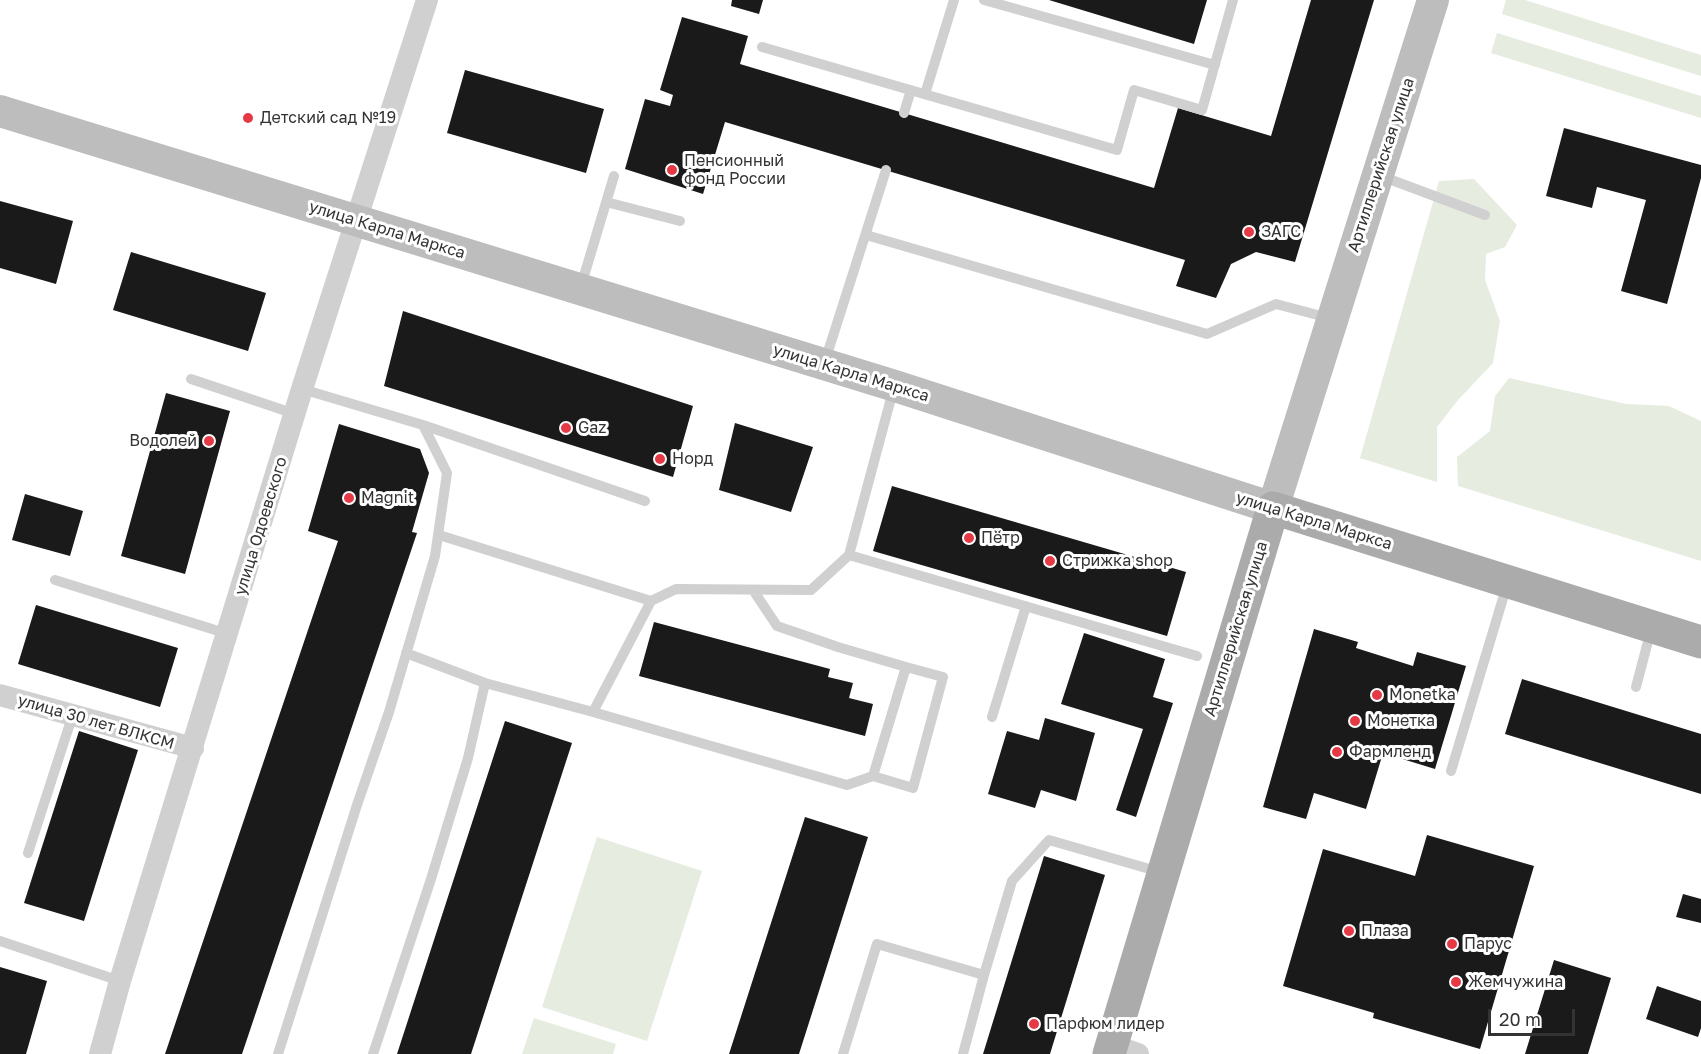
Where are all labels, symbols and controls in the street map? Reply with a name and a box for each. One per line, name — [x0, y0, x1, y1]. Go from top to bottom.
street label: Артиллерийская улица — [1344, 75, 1418, 255]
place label: Детский сад №19 — [260, 108, 396, 128]
marker: Детский сад №19 — [241, 111, 255, 125]
place label: Пенсионный фонд России — [684, 151, 786, 189]
marker: Пенсионный фонд России — [665, 163, 679, 177]
street label: улица Карла Маркса — [307, 197, 467, 263]
place label: ЗАГС — [1261, 222, 1301, 242]
marker: ЗАГС — [1242, 225, 1256, 239]
street label: улица Карла Маркса — [771, 340, 931, 406]
place label: Gaz — [578, 418, 606, 438]
marker: Gaz — [559, 421, 573, 435]
place label: Водолей — [129, 431, 197, 451]
marker: Водолей — [202, 434, 216, 448]
place label: Норд — [672, 449, 713, 469]
marker: Норд — [653, 452, 667, 466]
street label: улица Одоевского — [231, 454, 291, 598]
place label: Magnit — [361, 488, 414, 508]
street label: улица Карла Маркса — [1234, 488, 1394, 554]
marker: Magnit — [342, 491, 356, 505]
place label: Пётр — [981, 528, 1020, 548]
marker: Пётр — [962, 531, 976, 545]
street label: Артиллерийская улица — [1200, 539, 1272, 719]
place label: Стрижка shop — [1062, 551, 1173, 571]
marker: Стрижка shop — [1043, 554, 1057, 568]
place label: Monetka — [1389, 685, 1456, 705]
marker: Monetka — [1370, 688, 1384, 702]
street label: улица 30 лет ВЛКСМ — [15, 690, 177, 754]
place label: Монетка — [1367, 711, 1435, 731]
marker: Монетка — [1348, 714, 1362, 728]
place label: Фармленд — [1349, 742, 1431, 762]
marker: Фармленд — [1330, 745, 1344, 759]
place label: Плаза — [1361, 921, 1409, 941]
marker: Плаза — [1342, 924, 1356, 938]
place label: Парус — [1464, 934, 1512, 954]
marker: Парус — [1445, 937, 1459, 951]
place label: Жемчужина — [1468, 972, 1563, 992]
marker: Жемчужина — [1449, 975, 1463, 989]
scale bar — [1491, 997, 1578, 1035]
text: 20 m — [1499, 1008, 1541, 1030]
place label: Парфюм лидер — [1046, 1014, 1165, 1034]
marker: Парфюм лидер — [1027, 1017, 1041, 1031]

